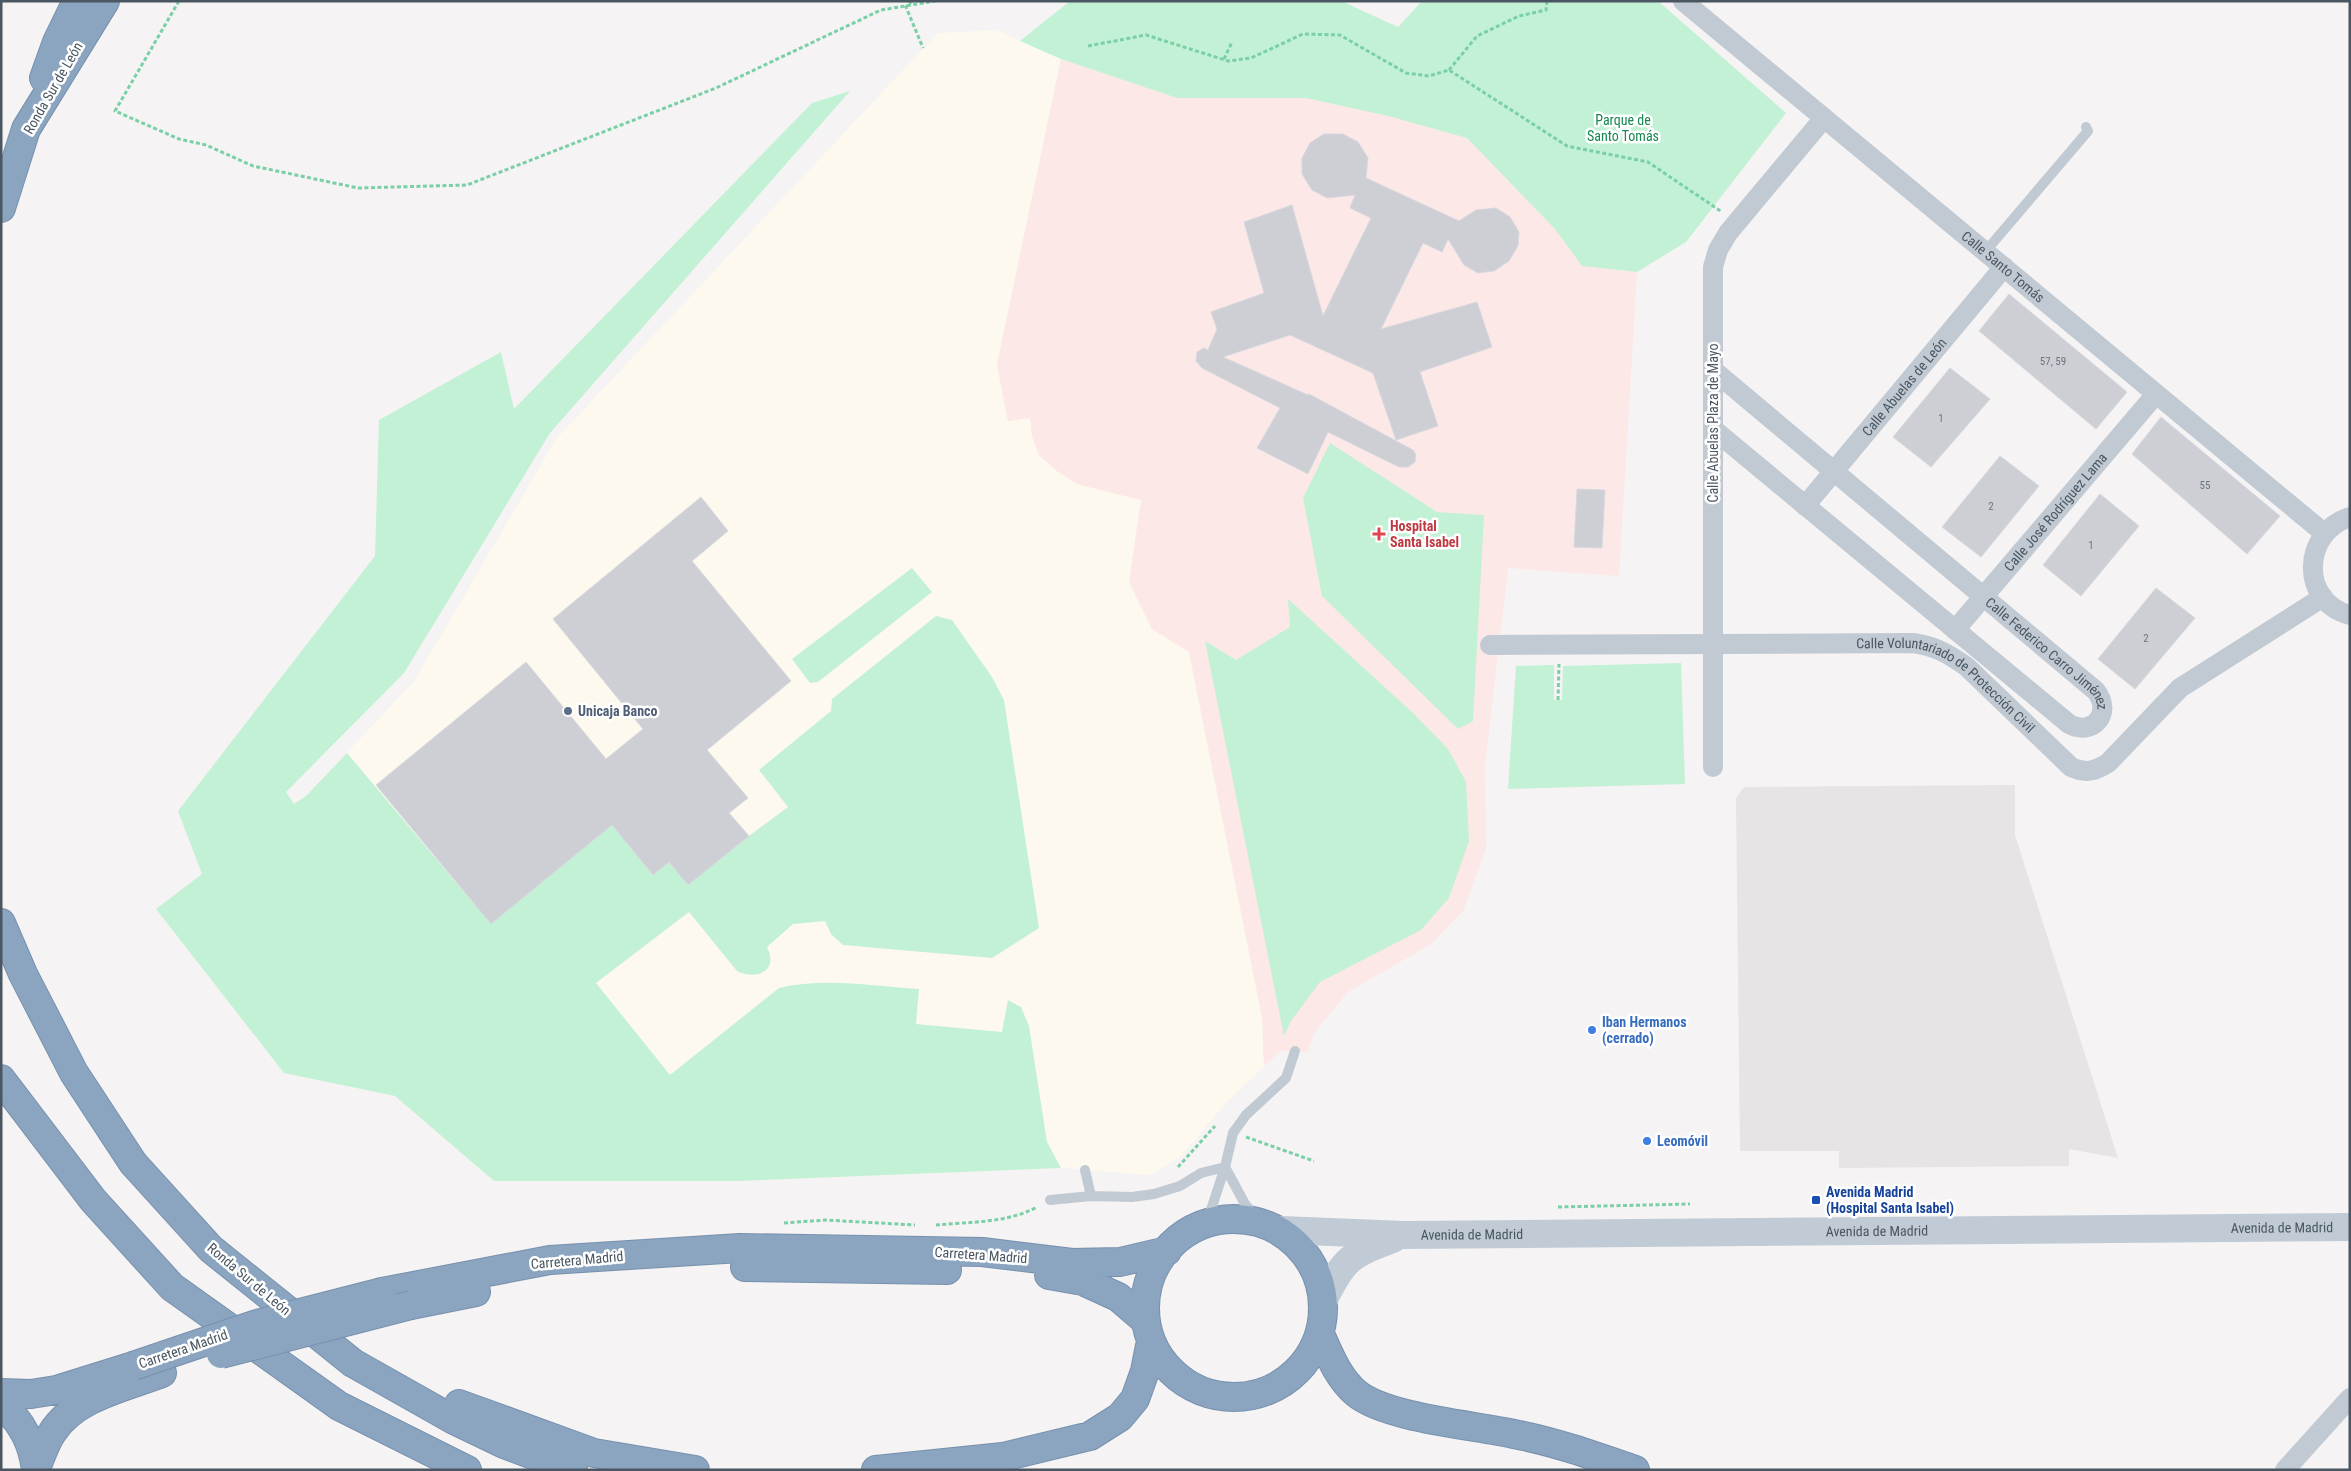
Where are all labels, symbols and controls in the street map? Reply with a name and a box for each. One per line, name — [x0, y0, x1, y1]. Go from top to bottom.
street label: Ronda Sur de León — [20, 39, 86, 137]
park label: Parque de Santo Tomás — [1587, 112, 1659, 144]
street label: Calle Santo Tomás — [1958, 228, 2048, 306]
street label: Calle Abuelas de León — [1859, 335, 1950, 439]
street label: Calle Abuelas Plaza de Mayo — [1705, 343, 1721, 503]
house number: 57, 59 — [2040, 355, 2066, 368]
house number: 1 — [1938, 412, 1944, 425]
street label: Calle José Rodríguez Lama — [2001, 450, 2110, 574]
house number: 55 — [2200, 479, 2210, 492]
house number: 2 — [1988, 500, 1994, 513]
place label: Hospital Santa Isabel — [1390, 518, 1459, 550]
marker: Hospital Santa Isabel — [1372, 527, 1386, 541]
house number: 1 — [2088, 539, 2094, 552]
street label: Calle Federico Carro Jiménez — [1982, 594, 2110, 710]
house number: 2 — [2143, 632, 2149, 645]
street label: Calle Voluntariado de Protección Civil — [1856, 635, 2038, 736]
place label: Unicaja Banco — [578, 703, 657, 719]
marker: Unicaja Banco — [562, 705, 574, 717]
place label: Iban Hermanos (cerrado) — [1602, 1014, 1687, 1047]
marker: Iban Hermanos (cerrado) — [1586, 1024, 1598, 1036]
place label: Leomóvil — [1657, 1133, 1708, 1149]
marker: Leomóvil — [1641, 1135, 1653, 1147]
place label: Avenida Madrid (Hospital Santa Isabel) — [1826, 1184, 1954, 1217]
marker: Avenida Madrid (Hospital Santa Isabel) — [1810, 1194, 1822, 1206]
street label: Avenida de Madrid — [2231, 1219, 2333, 1236]
street label: Avenida de Madrid — [1826, 1223, 1928, 1239]
street label: Avenida de Madrid — [1421, 1226, 1523, 1243]
street label: Ronda Sur de León — [204, 1240, 294, 1318]
street label: Carretera Madrid — [934, 1244, 1028, 1266]
street label: Carretera Madrid — [530, 1248, 624, 1272]
street label: Carretera Madrid — [136, 1326, 230, 1372]

